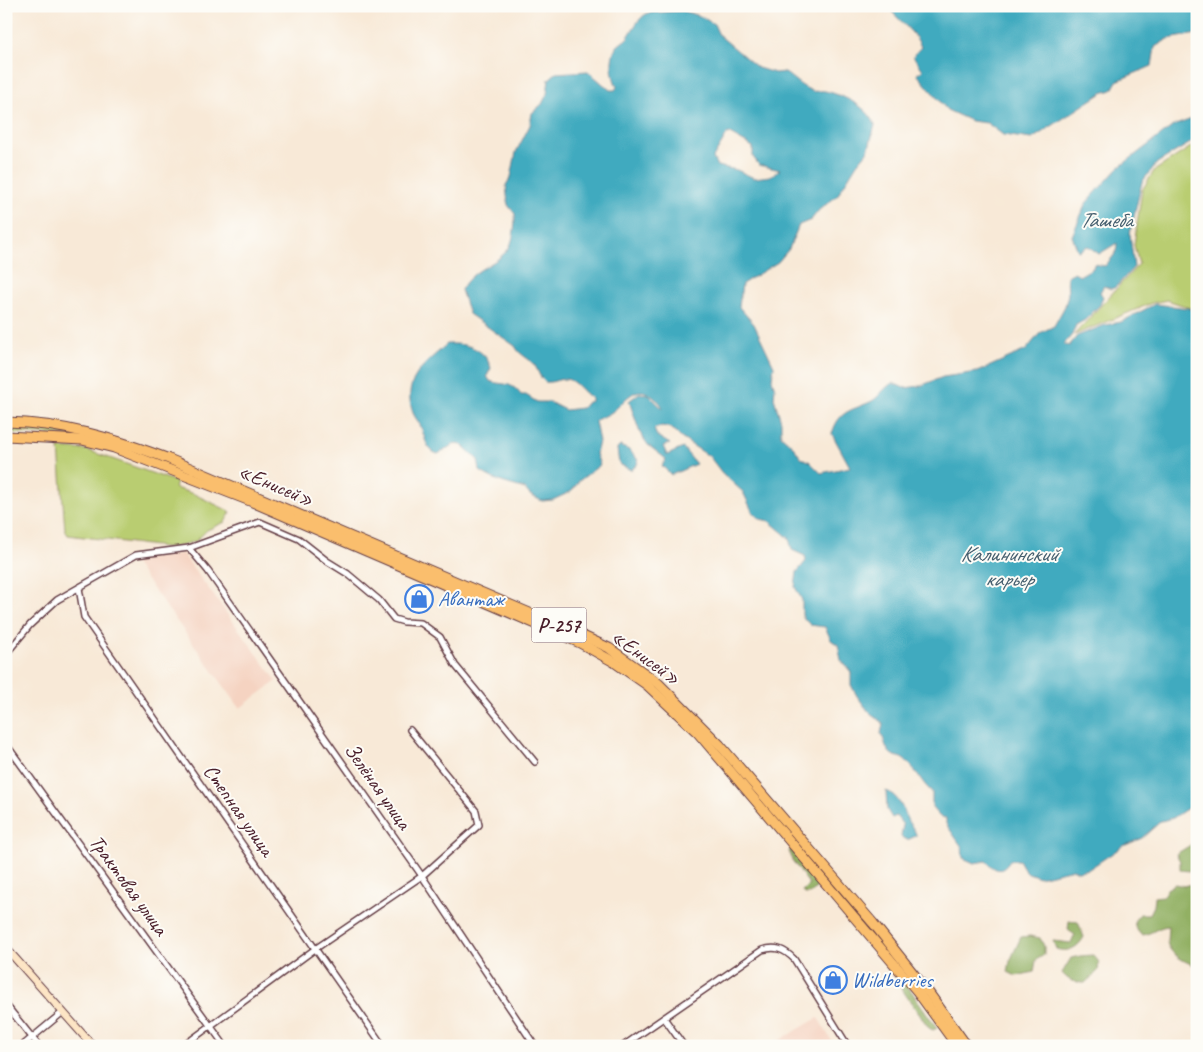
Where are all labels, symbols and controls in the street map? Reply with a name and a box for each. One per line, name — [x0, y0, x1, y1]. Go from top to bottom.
water label: Ташеба — [1080, 206, 1135, 234]
street label: «Енисей» — [234, 458, 318, 513]
water label: Калининский карьер — [961, 540, 1062, 593]
shop icon: Авантаж — [404, 584, 434, 614]
place label: Авантаж — [438, 586, 506, 612]
road number: Р-257 — [532, 608, 586, 642]
street label: «Енисей» — [606, 623, 686, 691]
street label: Зелёная улица — [339, 738, 418, 836]
street label: Степная улица — [198, 759, 281, 863]
street label: Трактовая улица — [84, 830, 175, 942]
shop icon: Wildberries — [818, 965, 848, 995]
place label: Wildberries — [852, 967, 934, 993]

